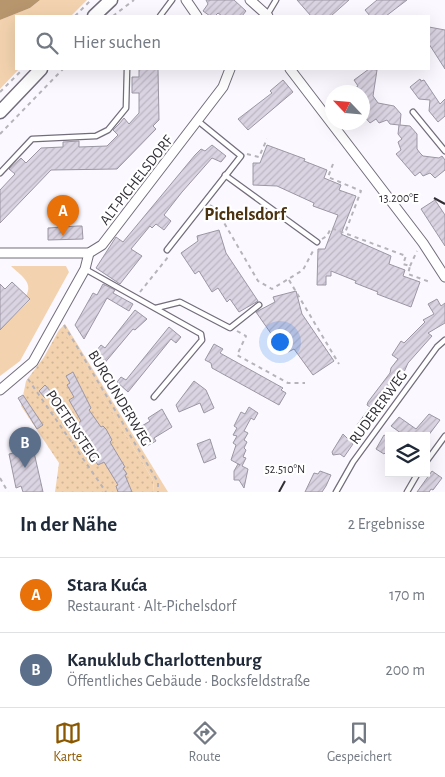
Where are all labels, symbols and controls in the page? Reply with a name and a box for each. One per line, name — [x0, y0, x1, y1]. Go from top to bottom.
search box — [15, 15, 430, 70]
icon: search — [33, 29, 61, 57]
text: Hier suchen — [73, 33, 161, 52]
north arrow — [325, 85, 370, 130]
street label: ALT-PICHELSDORF — [97, 132, 176, 228]
text: 13.200°E — [379, 192, 419, 204]
pin: A — [47, 195, 79, 236]
district label: Pichelsdorf — [204, 206, 288, 224]
your location — [267, 329, 293, 355]
street label: BURGUNDERWEG — [85, 348, 154, 449]
street label: RUDERERWEG — [347, 368, 410, 447]
street label: POETENSTEIG — [43, 387, 102, 465]
pin: B — [9, 427, 41, 468]
map controls — [385, 432, 430, 477]
button: layers — [385, 432, 430, 477]
text: 52.510°N — [265, 463, 305, 475]
text: In der Nähe — [20, 514, 117, 535]
text: 2 Ergebnisse — [348, 516, 425, 532]
text: Stara Kuća — [67, 576, 147, 595]
text: A — [31, 587, 41, 603]
text: 170 m — [389, 587, 425, 603]
text: Restaurant · Alt-Pichelsdorf — [67, 598, 236, 614]
text: Kanuklub Charlottenburg — [67, 651, 261, 670]
text: B — [31, 662, 41, 678]
text: 200 m — [385, 662, 425, 678]
text: Öffentliches Gebäude · Bocksfeldstraße — [67, 673, 310, 689]
tab: Karte — [53, 719, 82, 766]
tab: Route — [189, 719, 221, 766]
tab: Gespeichert — [327, 719, 392, 766]

